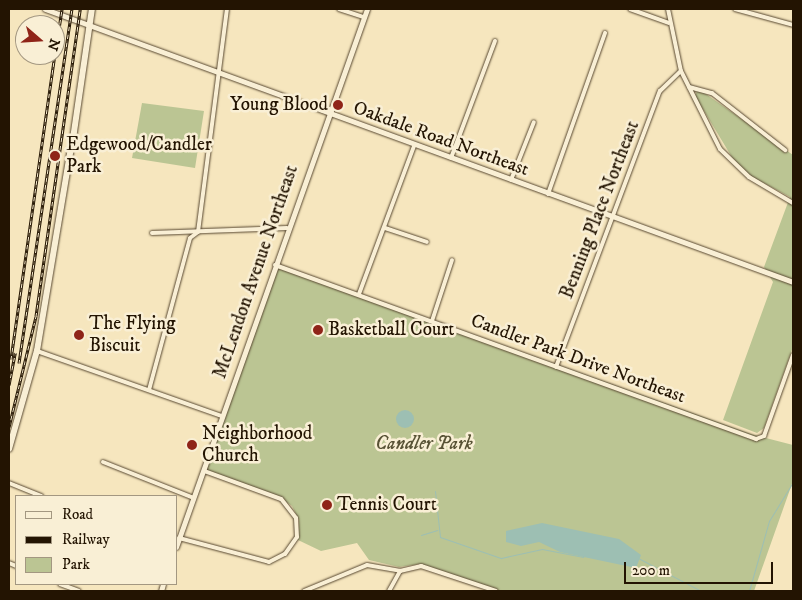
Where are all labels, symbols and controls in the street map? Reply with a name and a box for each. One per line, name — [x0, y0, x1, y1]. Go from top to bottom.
north arrow — [15, 15, 65, 65]
text: N — [43, 36, 64, 53]
place label: Young Blood — [230, 94, 328, 116]
street label: Oakdale Road Northeast — [350, 97, 532, 181]
marker: Young Blood — [332, 99, 344, 111]
street label: Benning Place Northeast — [556, 118, 644, 302]
place label: Edgewood/Candler Park — [66, 134, 212, 178]
marker: Edgewood/Candler Park — [48, 149, 62, 163]
street label: McLendon Avenue Northeast — [209, 162, 303, 382]
street label: Candler Park Drive Northeast — [468, 310, 688, 408]
place label: The Flying Biscuit — [89, 313, 175, 357]
place label: Basketball Court — [328, 319, 454, 341]
marker: Basketball Court — [312, 324, 324, 336]
marker: The Flying Biscuit — [73, 329, 85, 341]
place label: Neighborhood Church — [202, 423, 312, 467]
park label: Candler Park — [375, 433, 473, 455]
marker: Neighborhood Church — [186, 439, 198, 451]
place label: Tennis Court — [337, 494, 437, 516]
legend — [15, 495, 178, 585]
marker: Tennis Court — [321, 499, 333, 511]
text: Road — [62, 505, 93, 524]
text: Railway — [62, 530, 110, 549]
scale bar — [627, 552, 776, 584]
text: Park — [62, 555, 90, 574]
text: 200 m — [632, 561, 670, 580]

